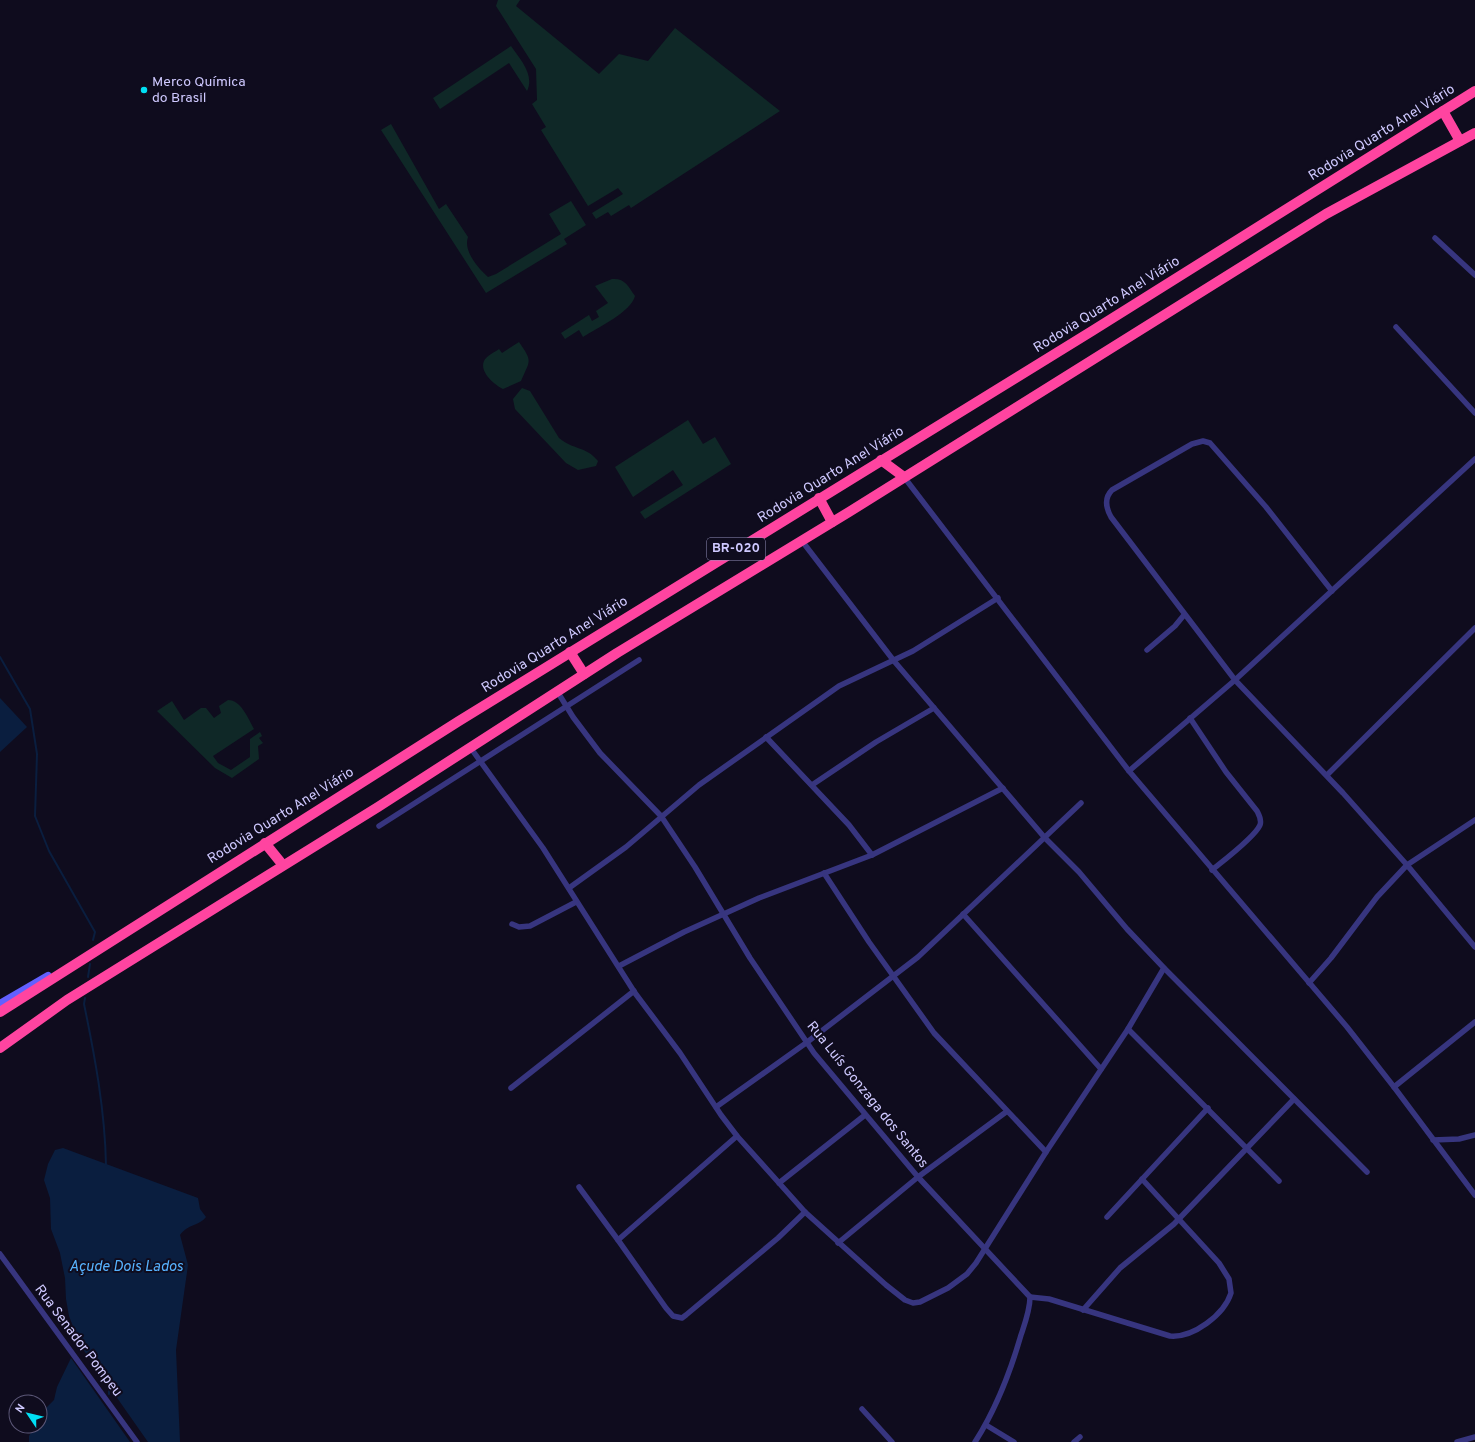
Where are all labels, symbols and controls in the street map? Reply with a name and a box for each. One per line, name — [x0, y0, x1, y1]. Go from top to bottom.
place label: Merco Química do Brasil — [152, 74, 246, 107]
street label: Rodovia Quarto Anel Viário — [1306, 81, 1458, 185]
marker: Merco Química do Brasil — [139, 85, 149, 95]
street label: Rodovia Quarto Anel Viário — [1031, 253, 1183, 357]
street label: Rodovia Quarto Anel Viário — [755, 423, 907, 527]
road number: BR-020 — [707, 538, 765, 560]
street label: Rodovia Quarto Anel Viário — [479, 593, 631, 697]
street label: Rodovia Quarto Anel Viário — [205, 764, 357, 868]
street label: Rua Luís Gonzaga dos Santos — [803, 1018, 931, 1172]
water label: Açude Dois Lados — [69, 1258, 183, 1277]
street label: Rua Senador Pompeu — [30, 1282, 126, 1400]
north arrow — [8, 1394, 48, 1434]
text: N — [13, 1402, 29, 1416]

